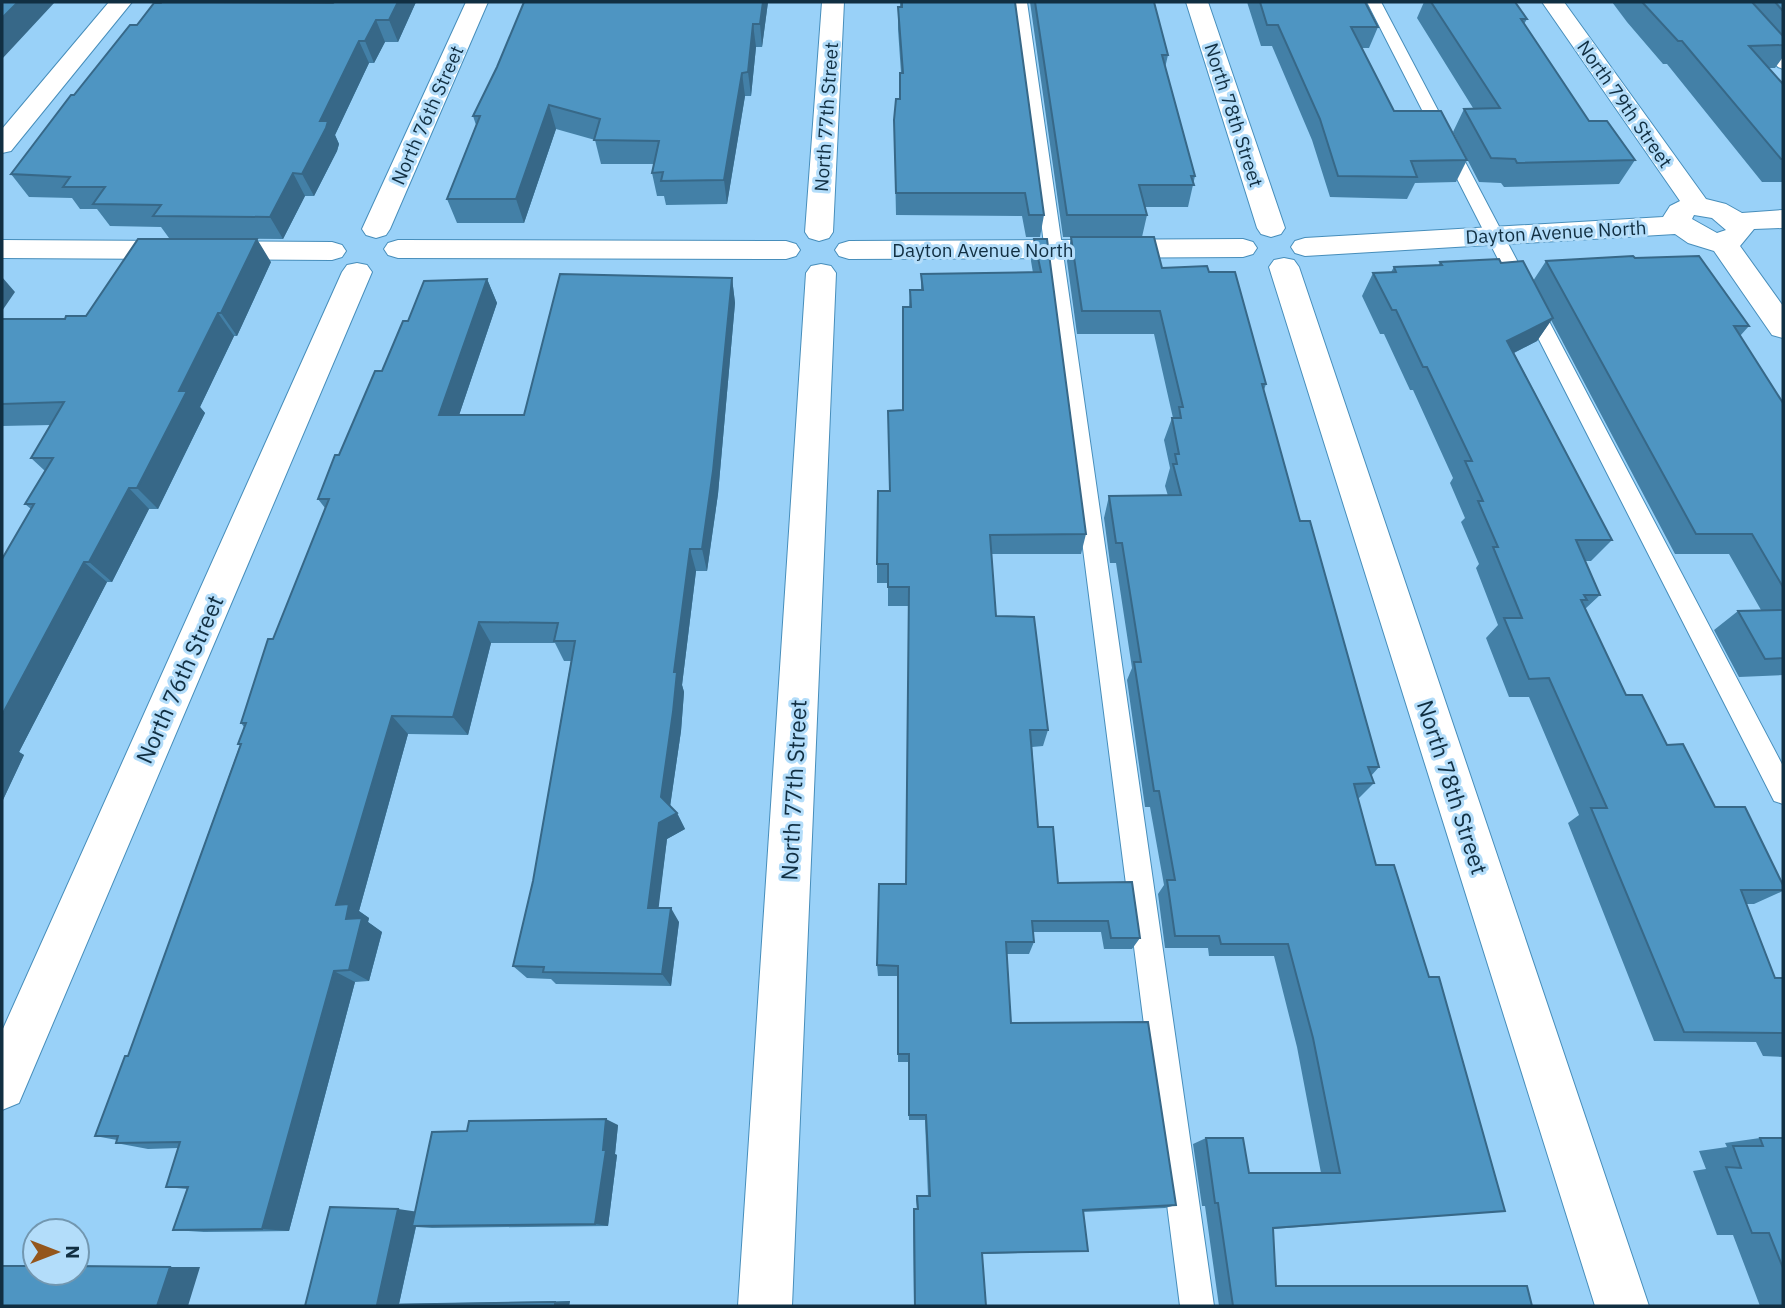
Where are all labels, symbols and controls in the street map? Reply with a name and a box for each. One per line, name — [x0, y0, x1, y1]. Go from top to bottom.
street label: North 79th Street — [1572, 36, 1678, 172]
street label: North 78th Street — [1199, 40, 1269, 190]
street label: North 77th Street — [809, 41, 843, 193]
street label: North 76th Street — [386, 42, 468, 188]
street label: Dayton Avenue North — [1465, 215, 1647, 249]
street label: Dayton Avenue North — [892, 238, 1074, 262]
street label: North 76th Street — [128, 590, 230, 768]
street label: North 78th Street — [1411, 696, 1495, 878]
street label: North 77th Street — [773, 699, 813, 881]
north arrow — [21, 1217, 91, 1287]
text: N — [61, 1245, 85, 1259]

